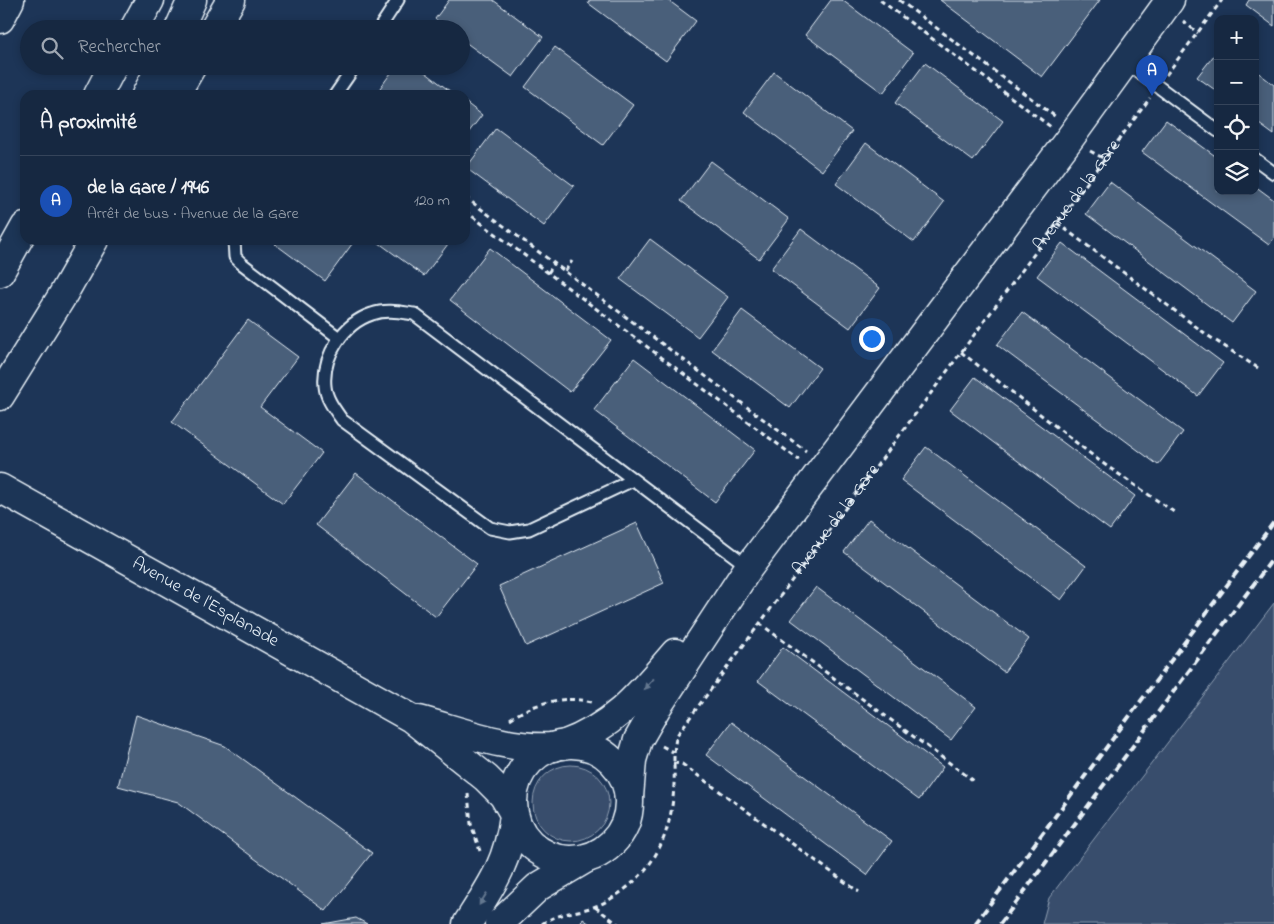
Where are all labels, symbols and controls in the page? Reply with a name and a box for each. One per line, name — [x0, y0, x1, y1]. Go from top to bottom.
map controls — [1214, 15, 1259, 195]
button: + — [1214, 15, 1259, 60]
search box — [20, 20, 470, 75]
icon: search — [38, 34, 66, 62]
text: Rechercher — [78, 34, 161, 61]
pin: A — [1136, 55, 1168, 96]
button: − — [1214, 60, 1259, 105]
button: locate — [1214, 105, 1259, 150]
text: À proximité — [40, 108, 137, 138]
street label: Avenue de la Gare — [1027, 134, 1128, 257]
button: layers — [1214, 150, 1259, 195]
text: de la Gare / 1946 — [87, 175, 209, 202]
text: A — [51, 189, 61, 213]
text: 120 m — [414, 189, 450, 213]
text: Arrêt de bus · Avenue de la Gare — [87, 202, 299, 226]
your location — [859, 326, 885, 352]
street label: Avenue de la Gare — [787, 458, 887, 581]
street label: Avenue de l'Esplanade — [127, 551, 284, 655]
one-way arrow — [643, 677, 654, 690]
one-way arrow — [478, 893, 487, 906]

